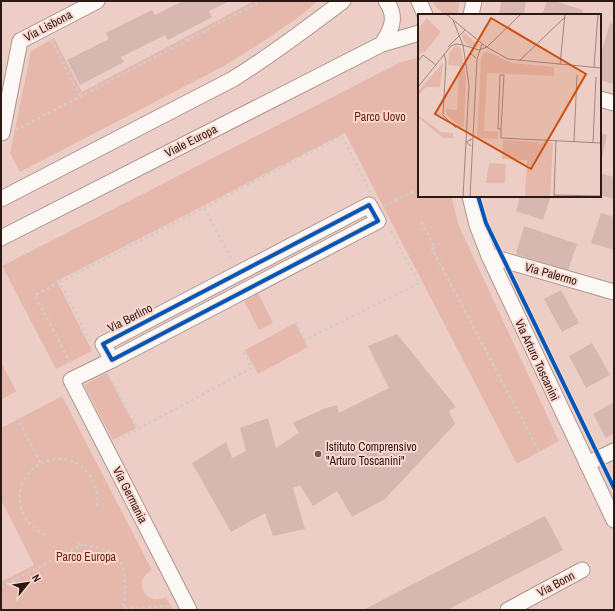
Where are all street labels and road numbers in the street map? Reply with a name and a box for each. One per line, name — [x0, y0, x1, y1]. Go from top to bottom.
street label: Via Lisbona — [21, 6, 75, 45]
street label: Viale Europa — [162, 121, 220, 161]
street label: Via Palermo — [523, 259, 579, 289]
street label: Via Berlino — [105, 300, 155, 336]
street label: Via Arturo Toscanini — [511, 317, 563, 403]
street label: Via Germania — [109, 464, 151, 526]
street label: Via Bonn — [534, 567, 578, 601]

